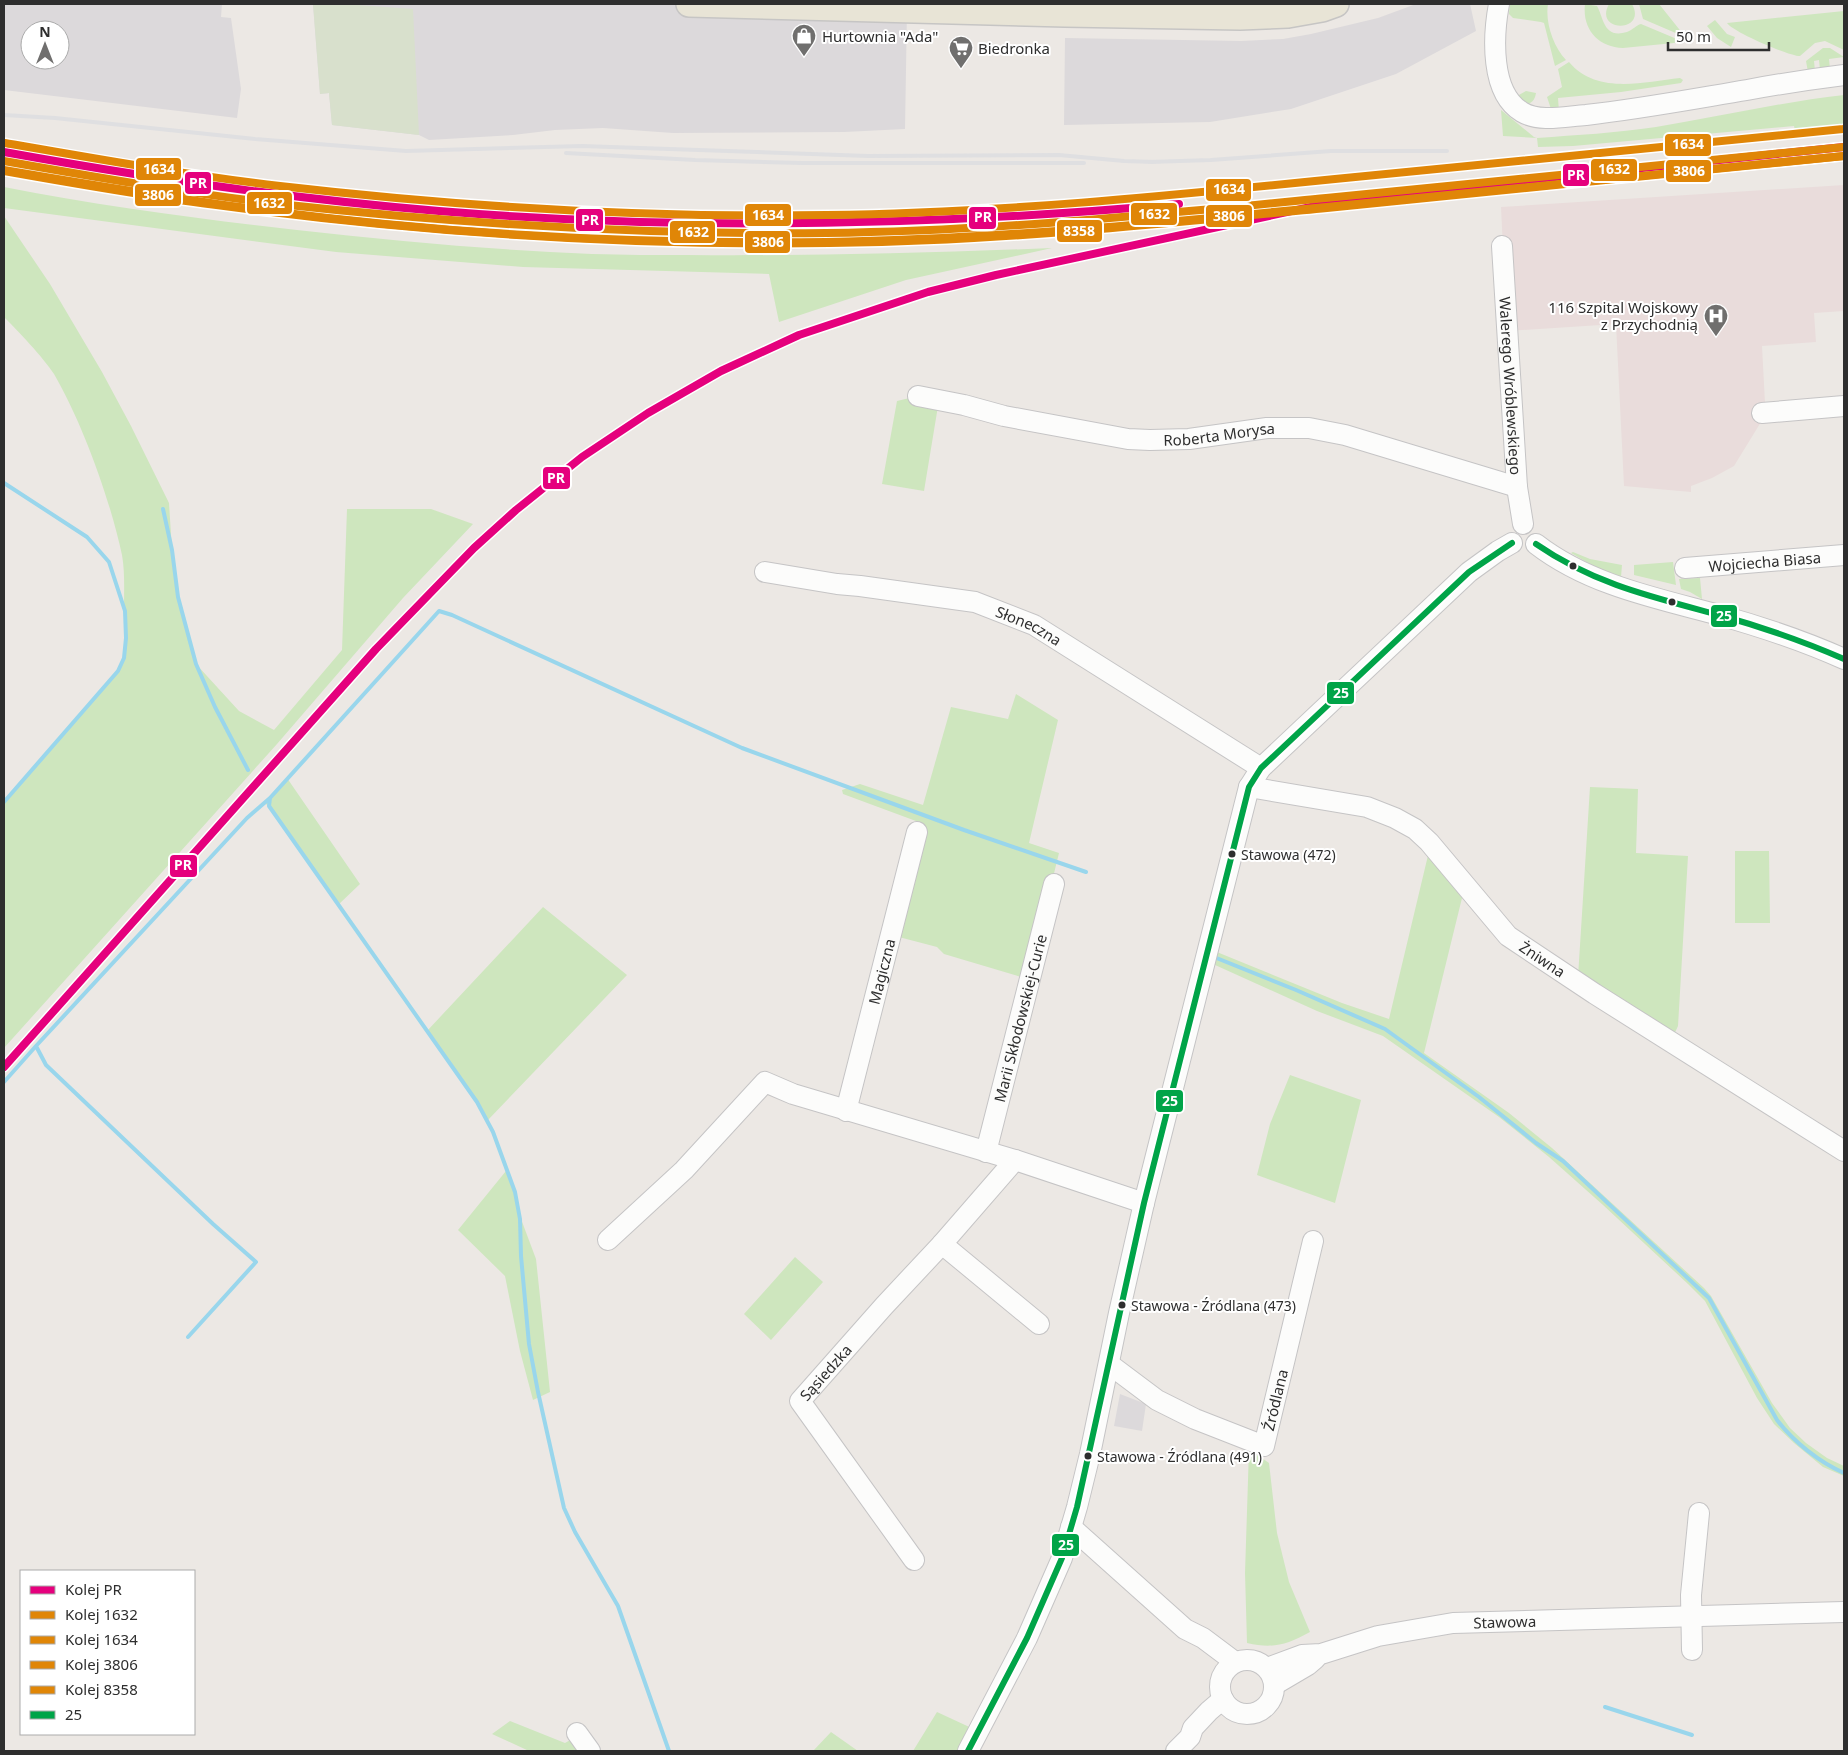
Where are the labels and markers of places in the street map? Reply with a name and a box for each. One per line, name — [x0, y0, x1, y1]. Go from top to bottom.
shop icon: Hurtownia "Ada" — [791, 23, 817, 57]
place label: Hurtownia "Ada" — [822, 26, 938, 46]
supermarket icon: Biedronka — [948, 35, 974, 69]
place label: Biedronka — [978, 38, 1050, 58]
place label: 116 Szpital Wojskowy z Przychodnią — [1548, 297, 1698, 334]
hospital icon: 116 Szpital Wojskowy z Przychodnią — [1703, 303, 1729, 337]
unlabelled marker — [1568, 561, 1578, 571]
unlabelled marker — [1667, 597, 1677, 607]
place label: Stawowa (472) — [1241, 845, 1336, 864]
marker: Stawowa (472) — [1227, 849, 1237, 859]
place label: Stawowa - Źródlana (473) — [1131, 1296, 1296, 1315]
marker: Stawowa - Źródlana (473) — [1117, 1300, 1127, 1310]
place label: Stawowa - Źródlana (491) — [1097, 1447, 1262, 1466]
marker: Stawowa - Źródlana (491) — [1083, 1451, 1093, 1461]

